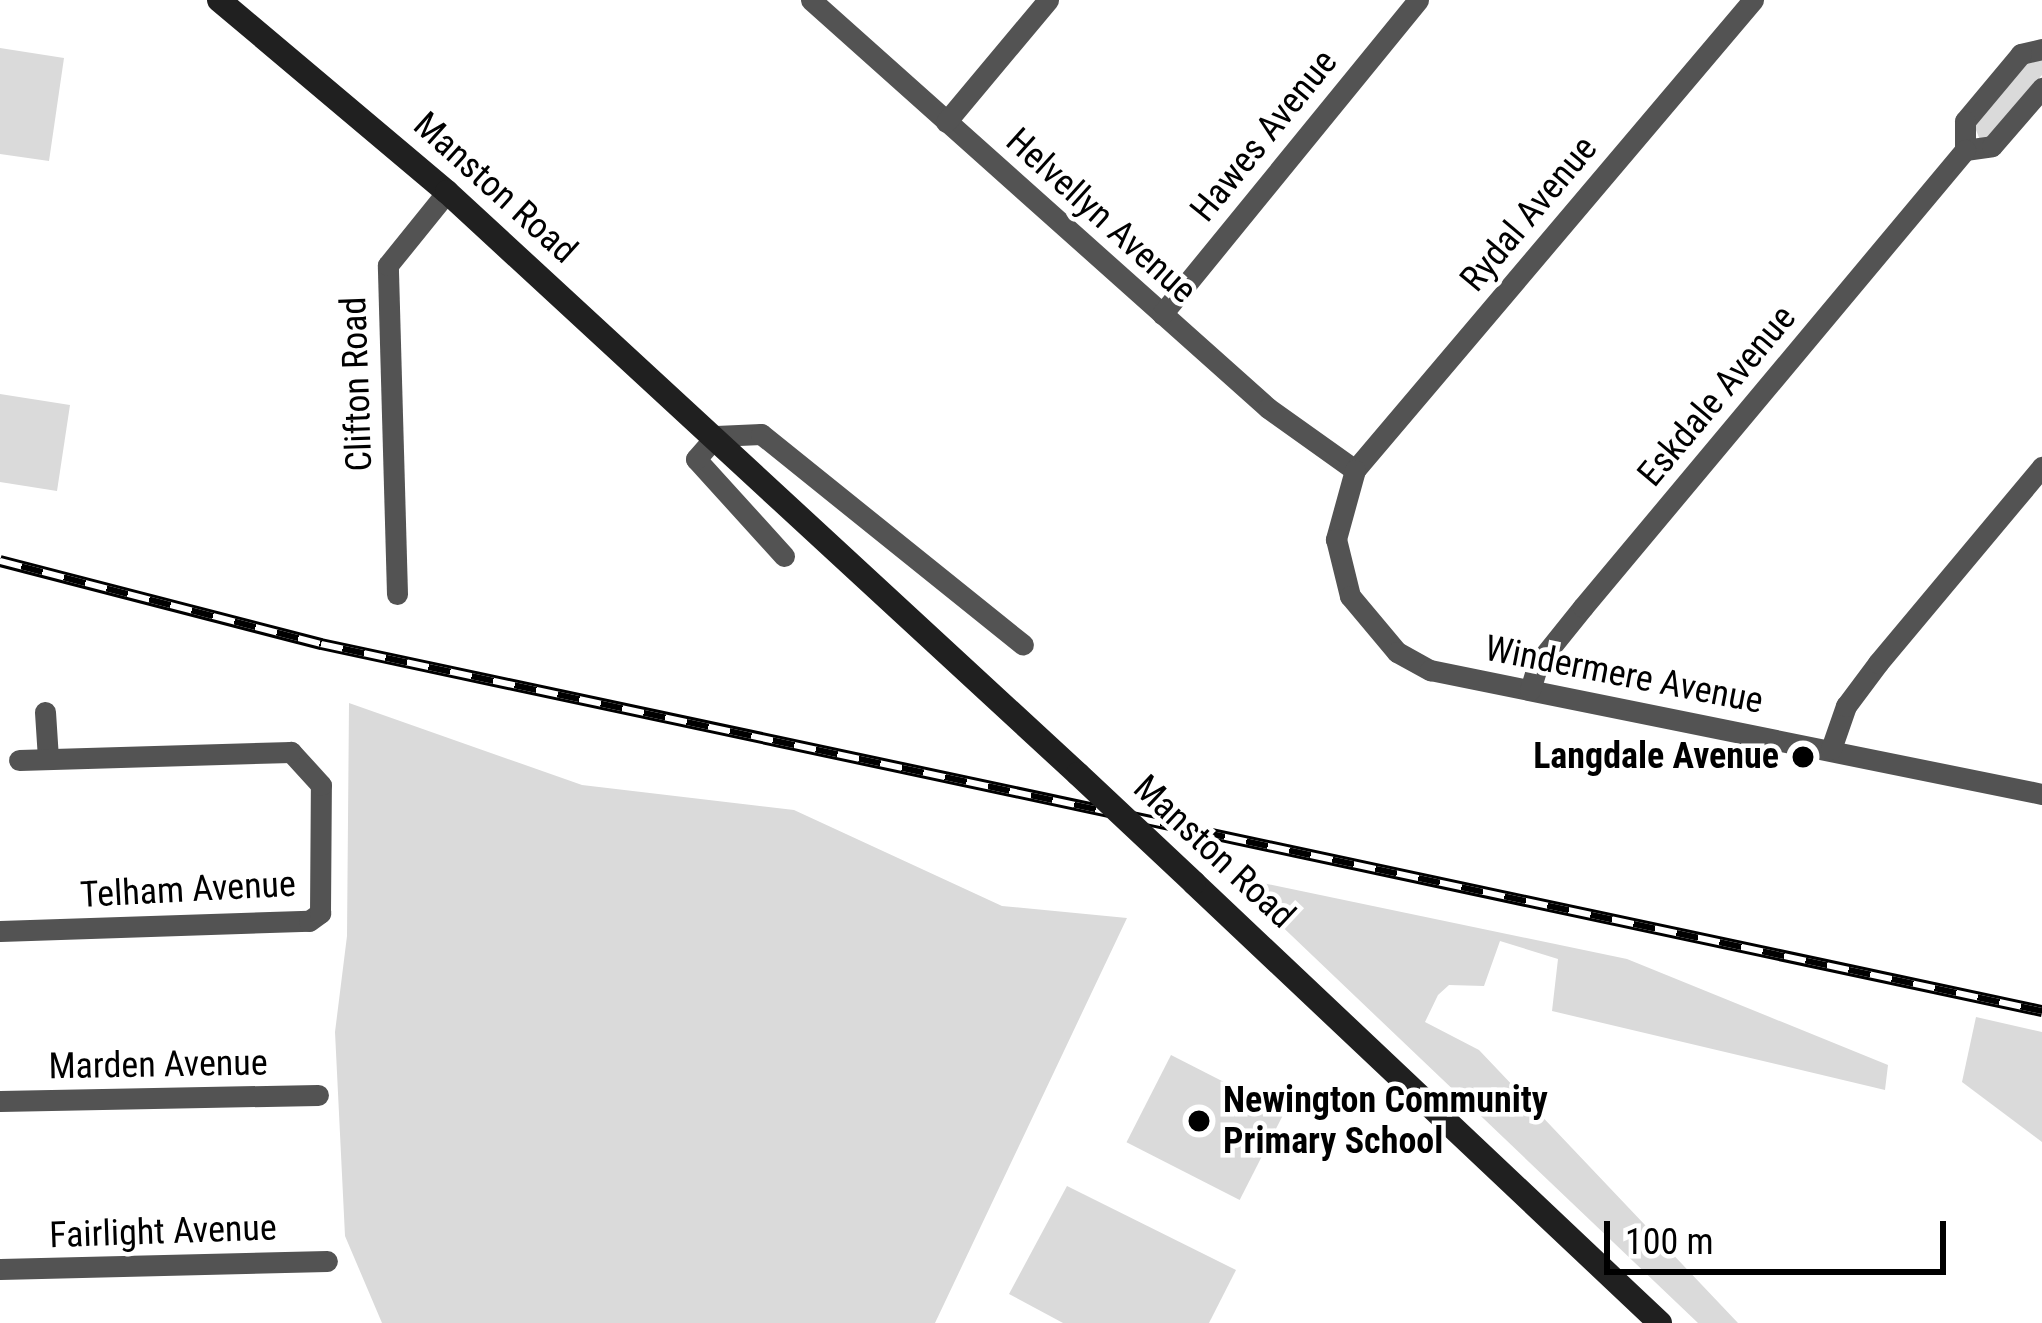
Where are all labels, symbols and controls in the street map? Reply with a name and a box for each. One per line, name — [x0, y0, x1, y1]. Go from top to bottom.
street label: Hawes Avenue — [1182, 42, 1346, 230]
street label: Manston Road — [405, 103, 585, 273]
street label: Helvellyn Avenue — [997, 120, 1205, 312]
street label: Rydal Avenue — [1452, 128, 1606, 300]
street label: Clifton Road — [332, 296, 382, 472]
street label: Eskdale Avenue — [1629, 297, 1805, 495]
street label: Windermere Avenue — [1481, 627, 1767, 723]
place label: Langdale Avenue — [1533, 735, 1779, 779]
marker: Langdale Avenue — [1790, 744, 1816, 770]
street label: Manston Road — [1124, 766, 1304, 938]
street label: Telham Avenue — [79, 863, 297, 917]
street label: Marden Avenue — [48, 1041, 268, 1089]
place label: Newington Community Primary School — [1223, 1078, 1548, 1163]
marker: Newington Community Primary School — [1186, 1108, 1212, 1134]
scale bar — [1610, 1197, 1952, 1271]
street label: Fairlight Avenue — [49, 1206, 277, 1258]
text: 100 m — [1625, 1221, 1714, 1263]

